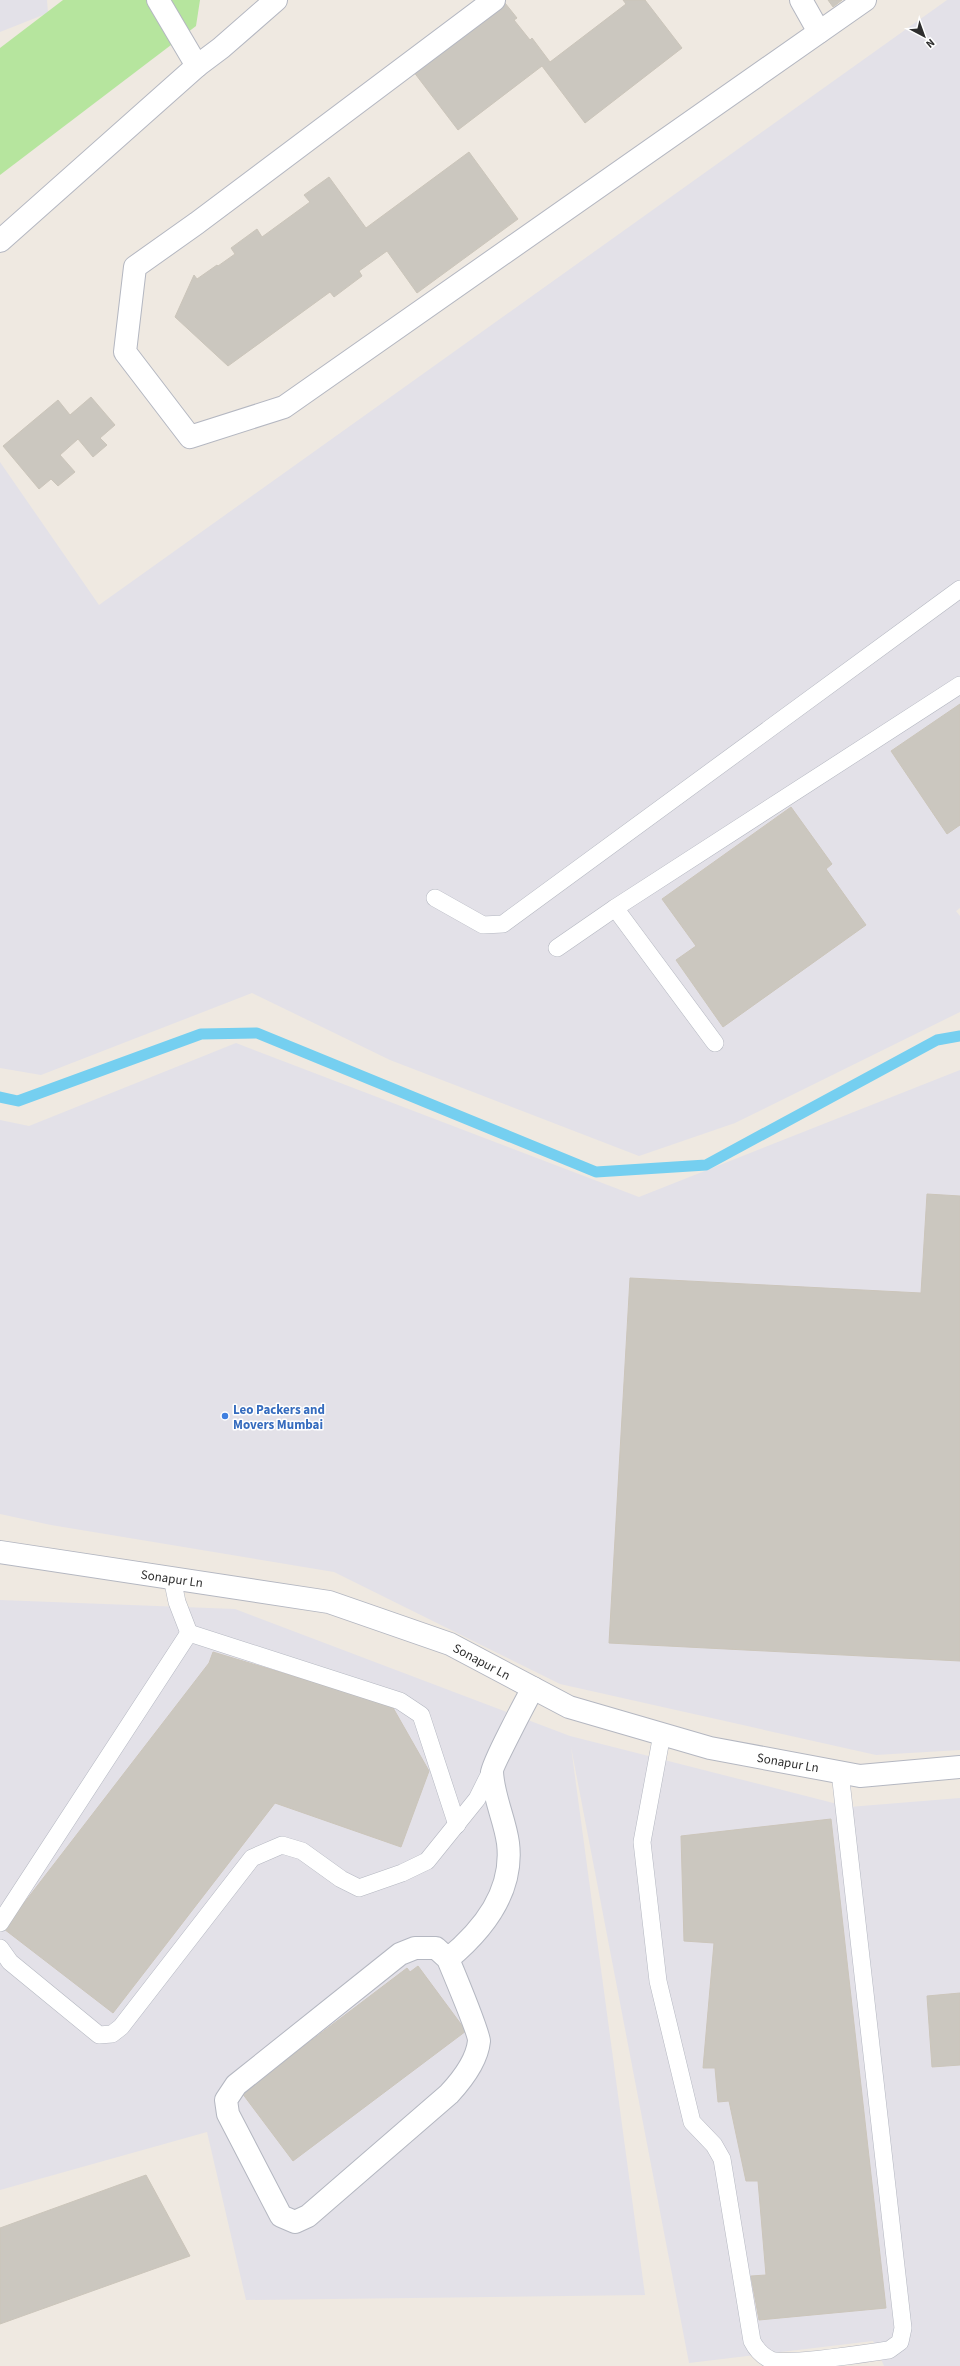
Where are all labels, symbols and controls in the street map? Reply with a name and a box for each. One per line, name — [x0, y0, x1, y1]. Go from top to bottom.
north arrow — [904, 16, 944, 56]
text: N — [923, 35, 938, 51]
place label: Leo Packers and Movers Mumbai — [233, 1401, 325, 1434]
marker: Leo Packers and Movers Mumbai — [220, 1411, 230, 1421]
street label: Sonapur Ln — [140, 1566, 204, 1592]
street label: Sonapur Ln — [450, 1639, 513, 1684]
street label: Sonapur Ln — [755, 1749, 820, 1777]

